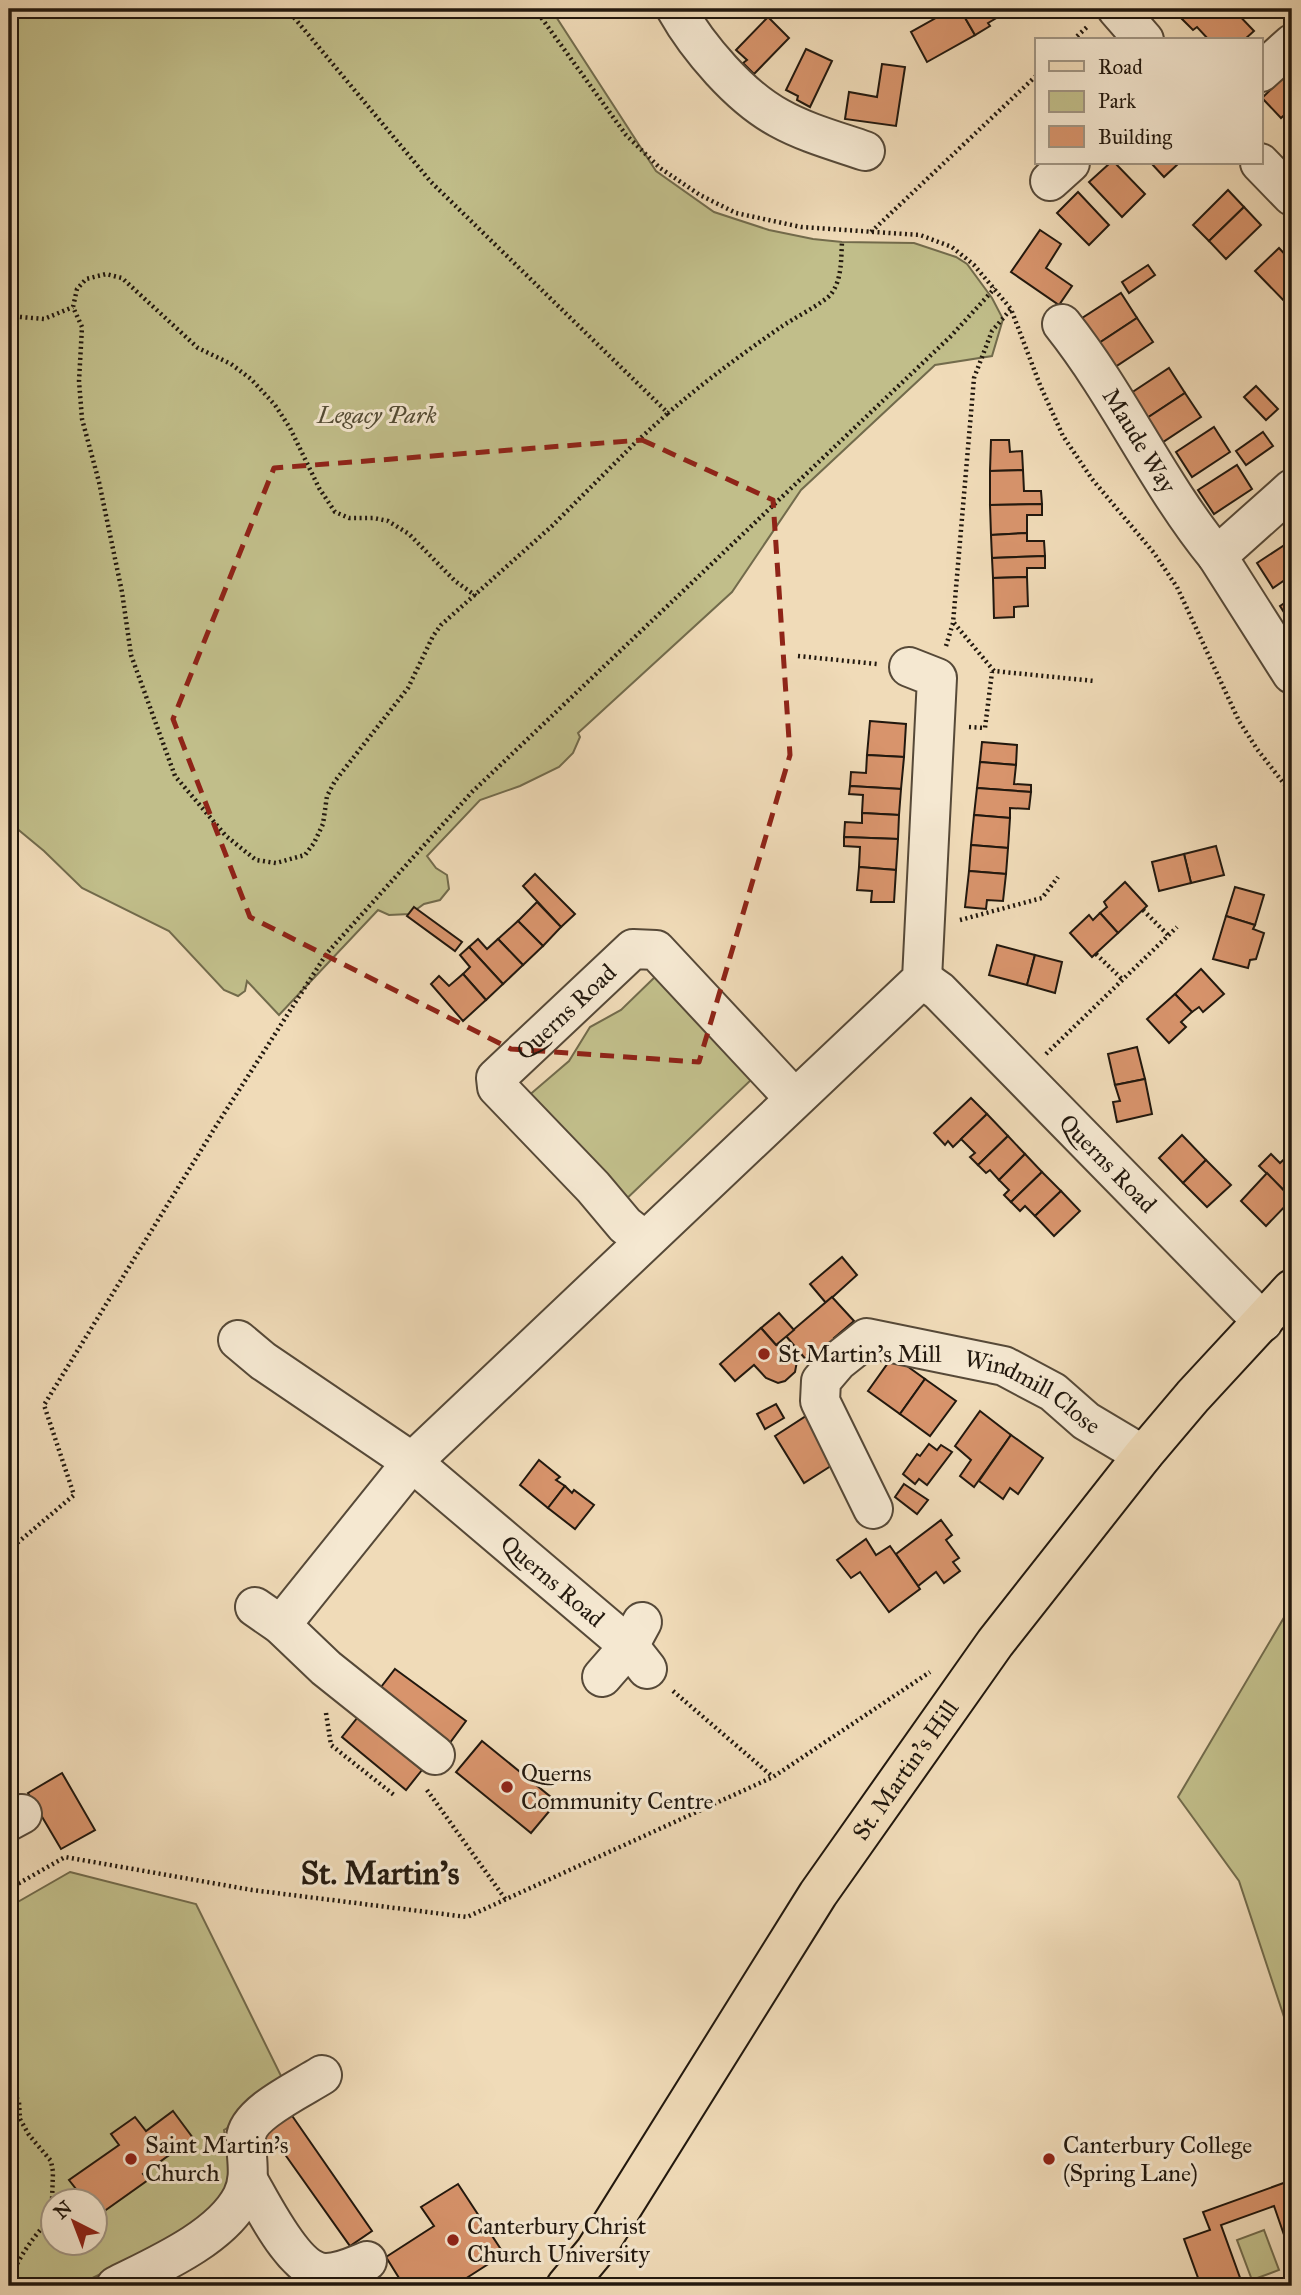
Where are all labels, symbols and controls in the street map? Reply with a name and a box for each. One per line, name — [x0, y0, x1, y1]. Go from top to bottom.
legend — [1035, 38, 1262, 164]
text: Road — [1098, 54, 1143, 80]
text: Park — [1098, 88, 1136, 114]
text: Building — [1098, 124, 1172, 150]
street label: Maude Way — [1096, 383, 1183, 499]
park label: Legacy Park — [316, 400, 437, 430]
street label: Querns Road — [510, 957, 623, 1066]
street label: Querns Road — [1053, 1108, 1163, 1219]
place label: St Martin's Mill — [778, 1339, 942, 1369]
street label: Windmill Close — [962, 1343, 1106, 1441]
marker: St Martin's Mill — [756, 1346, 772, 1362]
street label: Querns Road — [495, 1529, 611, 1634]
street label: St. Martin's Hill — [846, 1694, 965, 1846]
place label: Querns Community Centre — [521, 1758, 713, 1816]
marker: Querns Community Centre — [499, 1779, 515, 1795]
district label: St. Martin's — [301, 1854, 460, 1893]
place label: Saint Martin's Church — [145, 2130, 289, 2188]
place label: Canterbury College (Spring Lane) — [1063, 2130, 1252, 2188]
marker: Saint Martin's Church — [123, 2151, 139, 2167]
marker: Canterbury College (Spring Lane) — [1041, 2151, 1057, 2167]
north arrow — [38, 2186, 108, 2256]
text: N — [49, 2196, 77, 2224]
place label: Canterbury Christ Church University — [467, 2211, 651, 2269]
marker: Canterbury Christ Church University — [445, 2232, 461, 2248]

